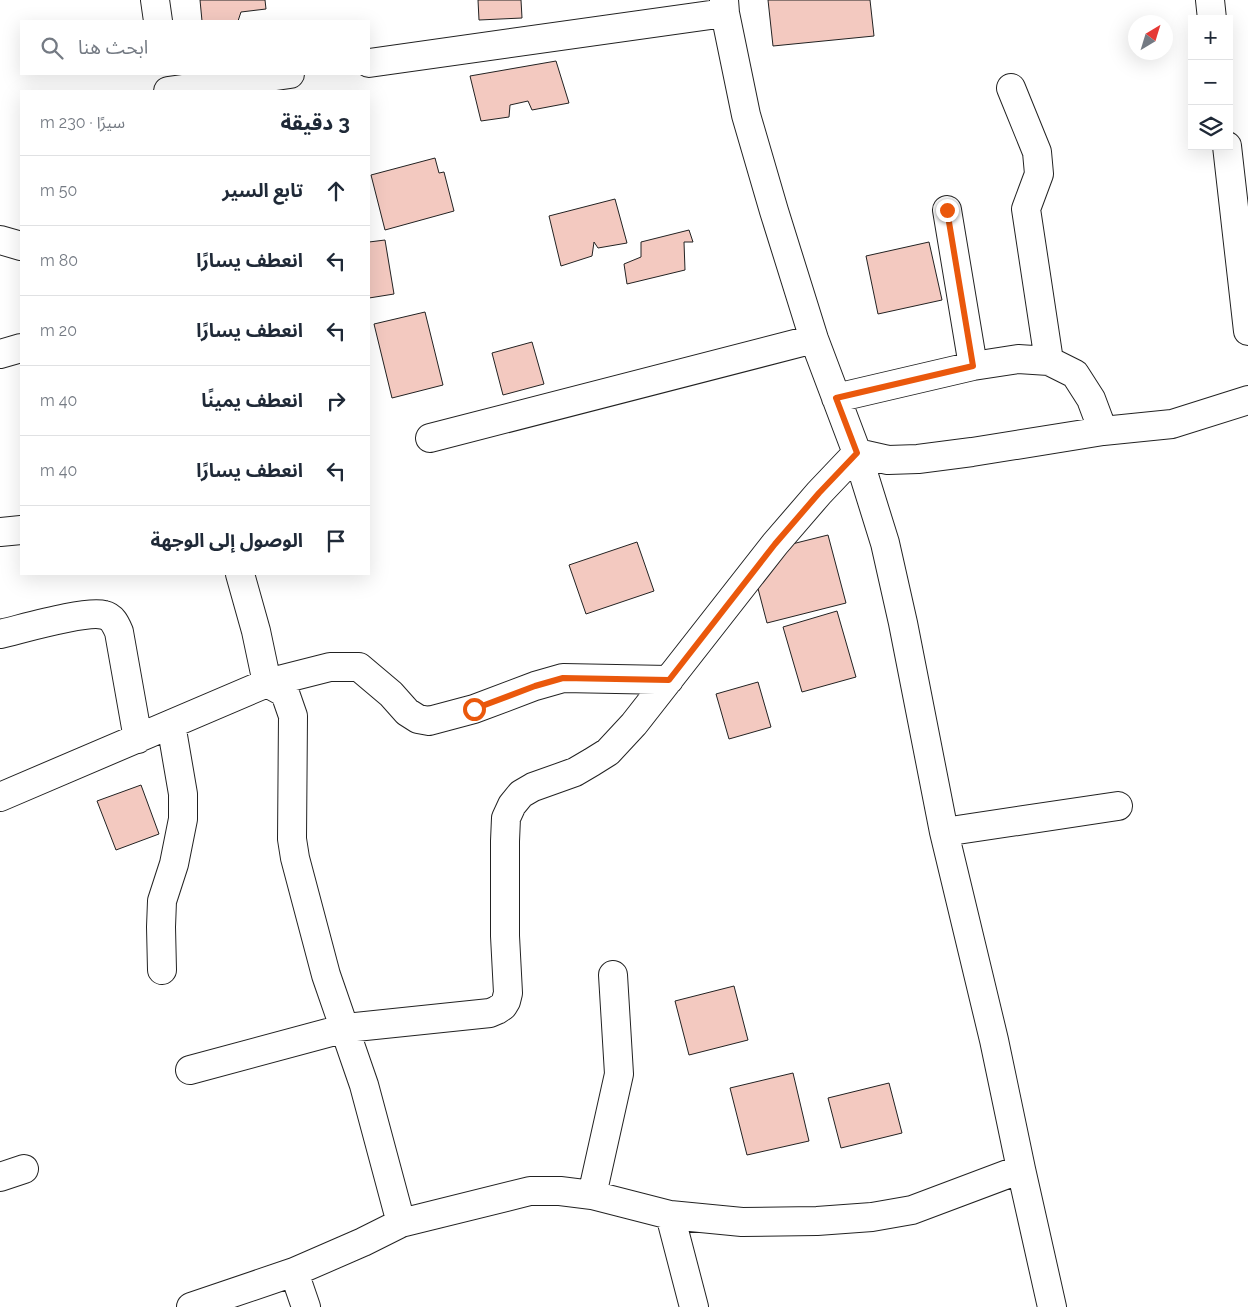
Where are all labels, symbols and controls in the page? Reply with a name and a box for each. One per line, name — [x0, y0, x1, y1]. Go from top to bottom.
north arrow — [1128, 15, 1173, 60]
map controls — [1188, 15, 1233, 150]
button: + — [1188, 15, 1233, 60]
search box — [20, 20, 370, 75]
icon: search — [38, 34, 66, 62]
text: ابحث هنا — [78, 36, 148, 58]
button: − — [1188, 60, 1233, 105]
button: layers — [1188, 105, 1233, 150]
text: 3 دقيقة — [280, 110, 350, 135]
text: سيرًا · 230 m — [40, 113, 125, 132]
icon: ahead — [322, 177, 350, 205]
text: تابع السير — [222, 179, 303, 201]
text: 50 m — [40, 181, 77, 200]
route end — [936, 199, 959, 222]
icon: left — [322, 247, 350, 275]
text: انعطف يسارًا — [196, 249, 303, 271]
text: 80 m — [40, 251, 78, 270]
icon: left — [322, 317, 350, 345]
text: انعطف يسارًا — [196, 319, 303, 341]
text: 20 m — [40, 321, 77, 340]
icon: right — [322, 387, 350, 415]
text: انعطف يمينًا — [201, 389, 303, 411]
text: 40 m — [40, 391, 77, 410]
icon: left — [322, 457, 350, 485]
text: انعطف يسارًا — [196, 459, 303, 481]
text: 40 m — [40, 461, 77, 480]
icon: arrive — [322, 527, 350, 555]
text: الوصول إلى الوجهة — [150, 529, 303, 551]
route start — [463, 698, 486, 721]

